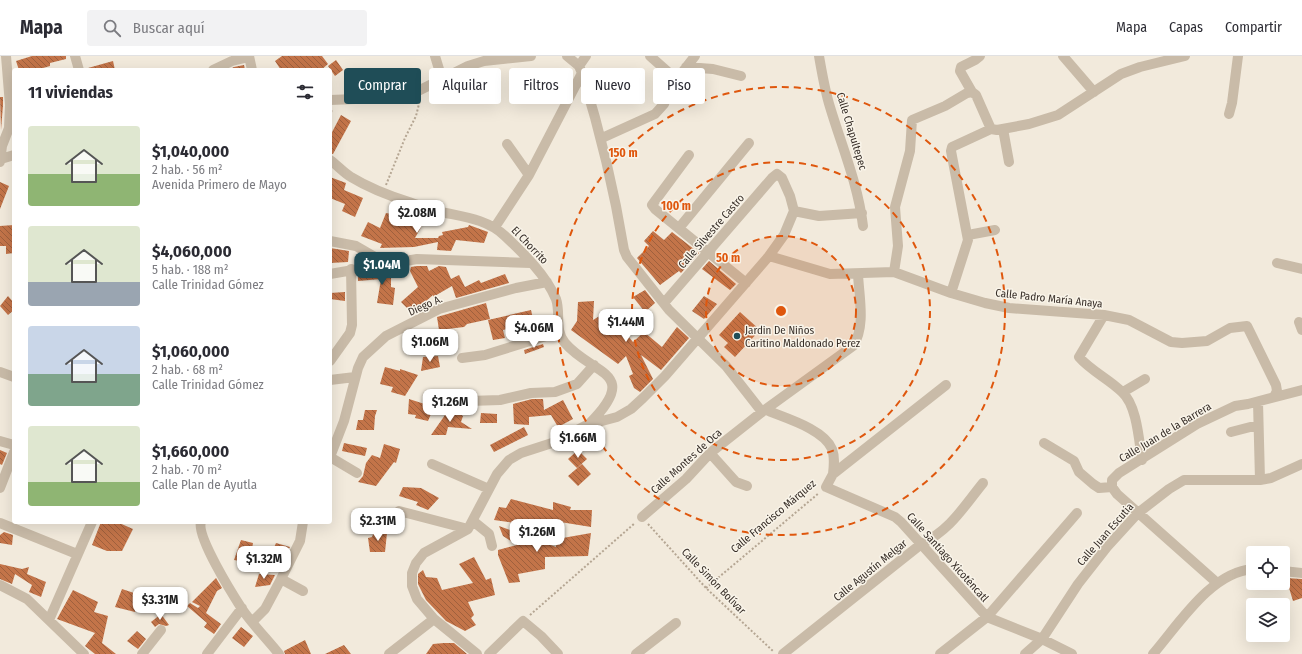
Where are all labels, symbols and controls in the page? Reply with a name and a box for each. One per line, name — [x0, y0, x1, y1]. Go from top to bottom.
search box — [87, 10, 367, 46]
text: Mapa — [20, 16, 63, 39]
icon: search — [101, 17, 123, 39]
text: Buscar aquí — [133, 19, 205, 37]
text: Mapa — [1116, 19, 1147, 36]
text: Capas — [1169, 19, 1203, 36]
text: Compartir — [1225, 19, 1282, 36]
chip: Comprar — [344, 68, 421, 104]
chip: Alquilar — [429, 68, 501, 104]
chip: Filtros — [509, 68, 573, 104]
chip: Nuevo — [581, 68, 645, 104]
chip: Piso — [653, 68, 705, 104]
icon: filters — [294, 81, 316, 103]
text: 11 viviendas — [28, 82, 113, 103]
street label: Calle Chapultepec — [834, 91, 870, 172]
text: $1,040,000 — [152, 141, 229, 162]
icon: home — [60, 142, 108, 190]
text: 150 m — [608, 146, 638, 160]
text: 2 hab. · 56 m² — [152, 162, 223, 177]
text: Avenida Primero de Mayo — [152, 177, 287, 192]
street label: Calle Silvestre Castro — [676, 191, 747, 271]
text: 100 m — [661, 199, 691, 213]
pin: $2.08M — [384, 200, 450, 234]
text: $2.08M — [398, 205, 436, 220]
street label: El Chorrito — [509, 224, 551, 267]
text: $4,060,000 — [152, 241, 232, 262]
icon: home — [60, 242, 108, 290]
text: 50 m — [716, 251, 740, 265]
pin: $1.04M — [349, 252, 415, 286]
text: $1.04M — [363, 257, 401, 272]
text: 5 hab. · 188 m² — [152, 262, 228, 277]
text: Calle Trinidad Gómez — [152, 277, 264, 292]
street label: Calle Padro María Anaya — [995, 286, 1103, 311]
street label: Diego A. — [406, 292, 444, 319]
centre of rings — [774, 304, 788, 318]
pin: $1.44M — [593, 309, 659, 343]
text: $1.44M — [608, 314, 644, 329]
pin: $4.06M — [501, 315, 567, 349]
text: $4.06M — [514, 320, 554, 335]
place label: Jardin De Niños Caritino Maldonado Perez — [745, 324, 861, 350]
pin: $1.06M — [397, 329, 463, 363]
marker: Jardin De Niños Caritino Maldonado Perez — [732, 331, 742, 341]
text: $1.06M — [411, 334, 449, 349]
text: $1,060,000 — [152, 341, 230, 362]
icon: home — [60, 342, 108, 390]
text: 2 hab. · 68 m² — [152, 362, 223, 377]
text: Calle Trinidad Gómez — [152, 377, 264, 392]
pin: $1.26M — [417, 389, 483, 423]
text: $1.26M — [432, 394, 468, 409]
street label: Calle Juan de la Barrera — [1117, 400, 1214, 465]
pin: $1.66M — [545, 425, 611, 459]
street label: Calle Montes de Oca — [648, 426, 724, 497]
text: $1.66M — [559, 430, 597, 445]
text: $1,660,000 — [152, 441, 229, 462]
icon: home — [60, 442, 108, 490]
text: 2 hab. · 70 m² — [152, 462, 222, 477]
text: Calle Plan de Ayutla — [152, 477, 257, 492]
street label: Calle Francisco Márquez — [728, 477, 819, 556]
street label: Calle Juan Escutia — [1075, 500, 1136, 568]
pin: $2.31M — [345, 508, 411, 542]
street label: Calle Santiago Xicoténcatl — [904, 510, 991, 605]
text: $2.31M — [360, 513, 396, 528]
pin: $1.26M — [504, 519, 570, 553]
text: $1.26M — [519, 524, 555, 539]
street label: Calle Agustín Melgar — [831, 537, 910, 604]
pin: $1.32M — [231, 546, 297, 580]
street label: Calle Simón Bolívar — [679, 546, 749, 617]
map controls — [1246, 546, 1290, 642]
button: locate — [1246, 546, 1290, 590]
text: $1.32M — [246, 551, 282, 566]
pin: $3.31M — [127, 587, 193, 621]
text: $3.31M — [142, 592, 178, 607]
button: layers — [1246, 598, 1290, 642]

